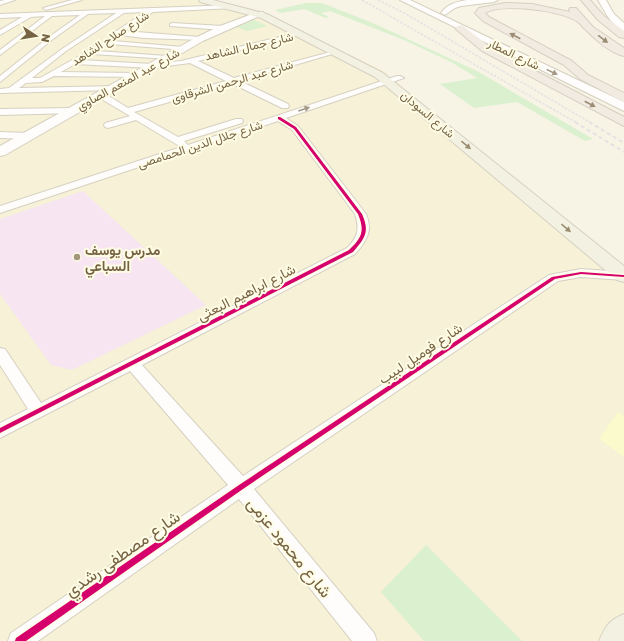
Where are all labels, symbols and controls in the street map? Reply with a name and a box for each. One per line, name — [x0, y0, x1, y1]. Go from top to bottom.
street label: شارع صلاح الشاهد — [68, 7, 153, 70]
north arrow — [16, 16, 56, 56]
street label: شارع جمال الشاهد — [203, 29, 295, 65]
one-way arrow — [510, 32, 521, 39]
text: N — [39, 33, 53, 44]
street label: شارع المطار — [484, 35, 542, 75]
one-way arrow — [598, 35, 608, 43]
street label: شارع عبد المنعم الصاوي — [74, 45, 183, 116]
street label: شارع عبد الرحمن الشرقاوى — [169, 56, 295, 108]
one-way arrow — [547, 69, 558, 75]
street label: شارع السودان — [397, 87, 458, 142]
one-way arrow — [584, 100, 595, 107]
one-way arrow — [299, 106, 311, 112]
street label: شارع جلال الدين الحمامصى — [136, 117, 265, 173]
one-way arrow — [461, 141, 471, 150]
one-way arrow — [561, 224, 572, 233]
place label: مدرس يوسف السباعي — [85, 241, 161, 278]
marker: مدرس يوسف السباعي — [72, 252, 82, 262]
street label: شارع ابراهيم البعثى — [194, 260, 299, 327]
street label: شارع فوميل لبيب — [375, 319, 467, 390]
street label: شارع محمود عزمى — [241, 492, 337, 603]
street label: شارع مصطفى رشدي — [60, 505, 186, 604]

